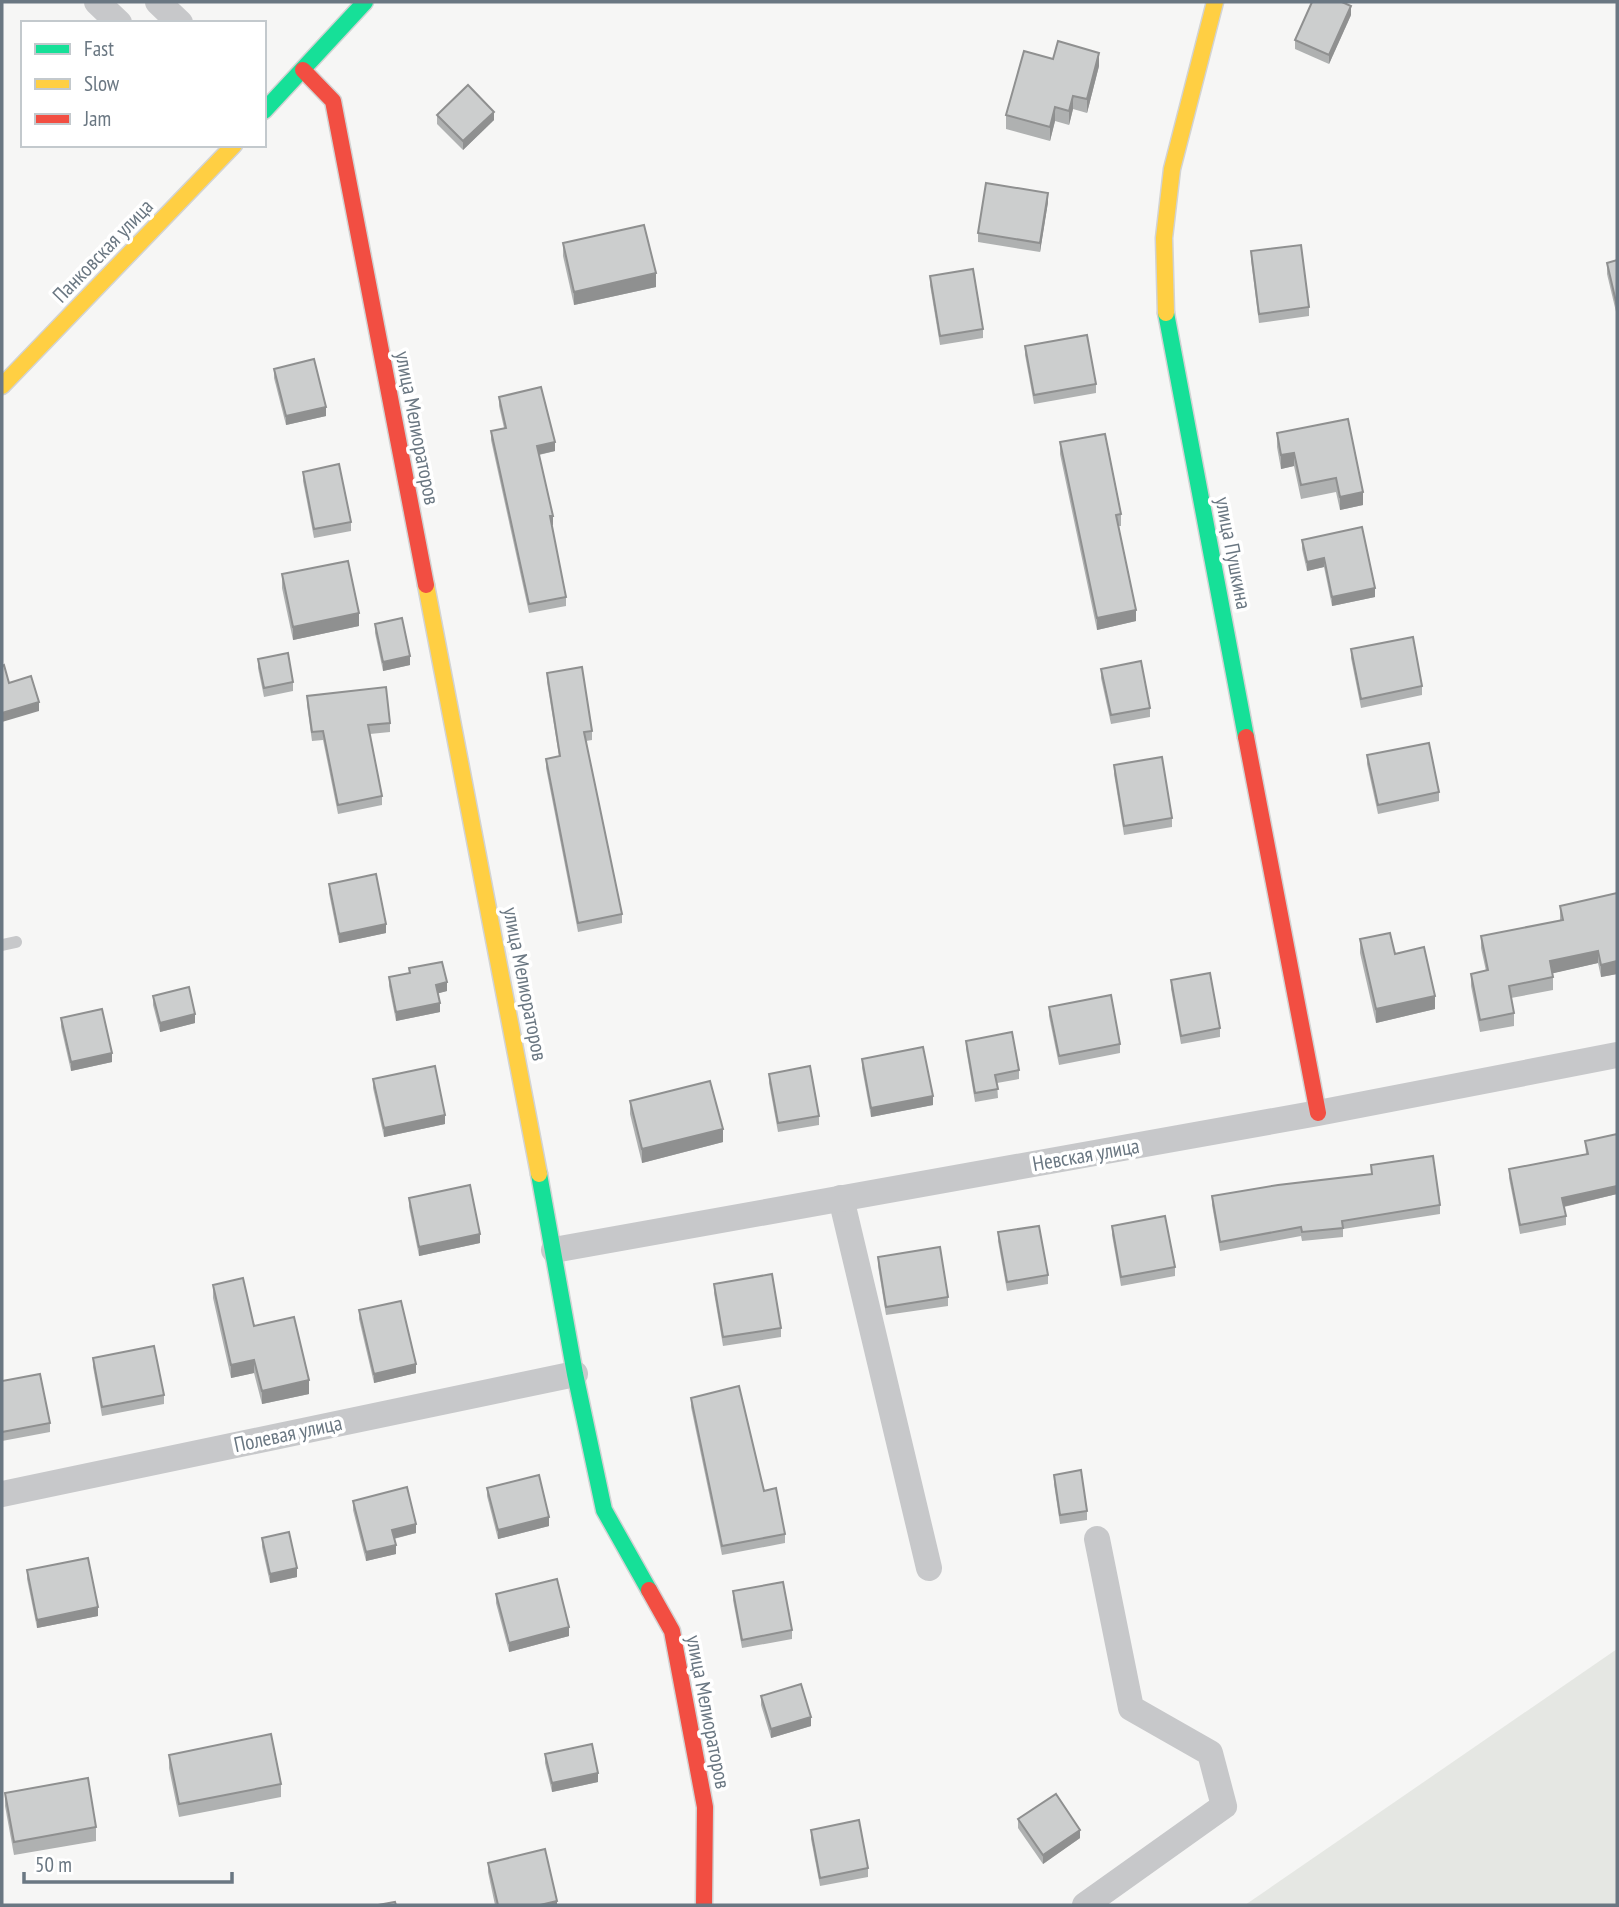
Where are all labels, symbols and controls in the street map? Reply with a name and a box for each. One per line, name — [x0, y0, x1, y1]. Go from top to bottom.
legend — [21, 21, 266, 147]
text: Fast — [84, 35, 114, 62]
text: Slow — [84, 70, 120, 97]
text: Jam — [83, 105, 111, 132]
street label: Панковская улица — [47, 193, 159, 308]
street label: улица Мелиораторов — [389, 349, 446, 507]
street label: улица Пушкина — [1209, 494, 1258, 611]
street label: улица Мелиораторов — [497, 905, 554, 1063]
street label: Невская улица — [1030, 1132, 1141, 1177]
street label: Полевая улица — [231, 1409, 344, 1458]
street label: улица Мелиораторов — [680, 1633, 737, 1791]
scale bar — [24, 1840, 233, 1884]
text: 50 m — [35, 1851, 72, 1878]

